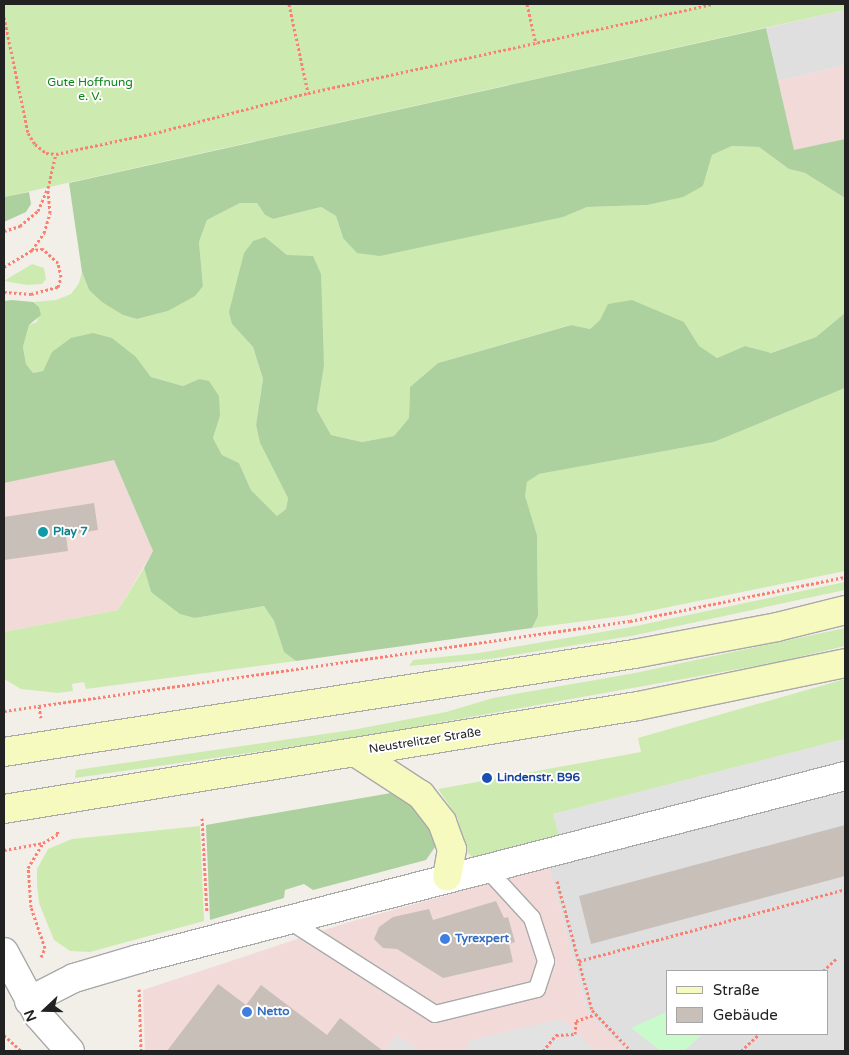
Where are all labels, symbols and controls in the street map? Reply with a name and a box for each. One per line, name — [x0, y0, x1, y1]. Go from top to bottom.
park label: Gute Hoffnung e. V. — [47, 76, 133, 104]
place label: Play 7 — [53, 525, 88, 539]
marker: Play 7 — [37, 526, 49, 538]
street label: Neustrelitzer Straße — [368, 725, 482, 757]
place label: Lindenstr. B96 — [497, 771, 580, 785]
marker: Lindenstr. B96 — [481, 772, 493, 784]
place label: Tyrexpert — [455, 932, 509, 946]
marker: Tyrexpert — [439, 933, 451, 945]
legend — [666, 970, 829, 1035]
text: Straße — [713, 981, 759, 999]
north arrow — [20, 985, 70, 1035]
place label: Netto — [257, 1005, 290, 1019]
marker: Netto — [241, 1006, 253, 1018]
text: Gebäude — [713, 1006, 778, 1024]
text: N — [21, 1007, 40, 1024]

